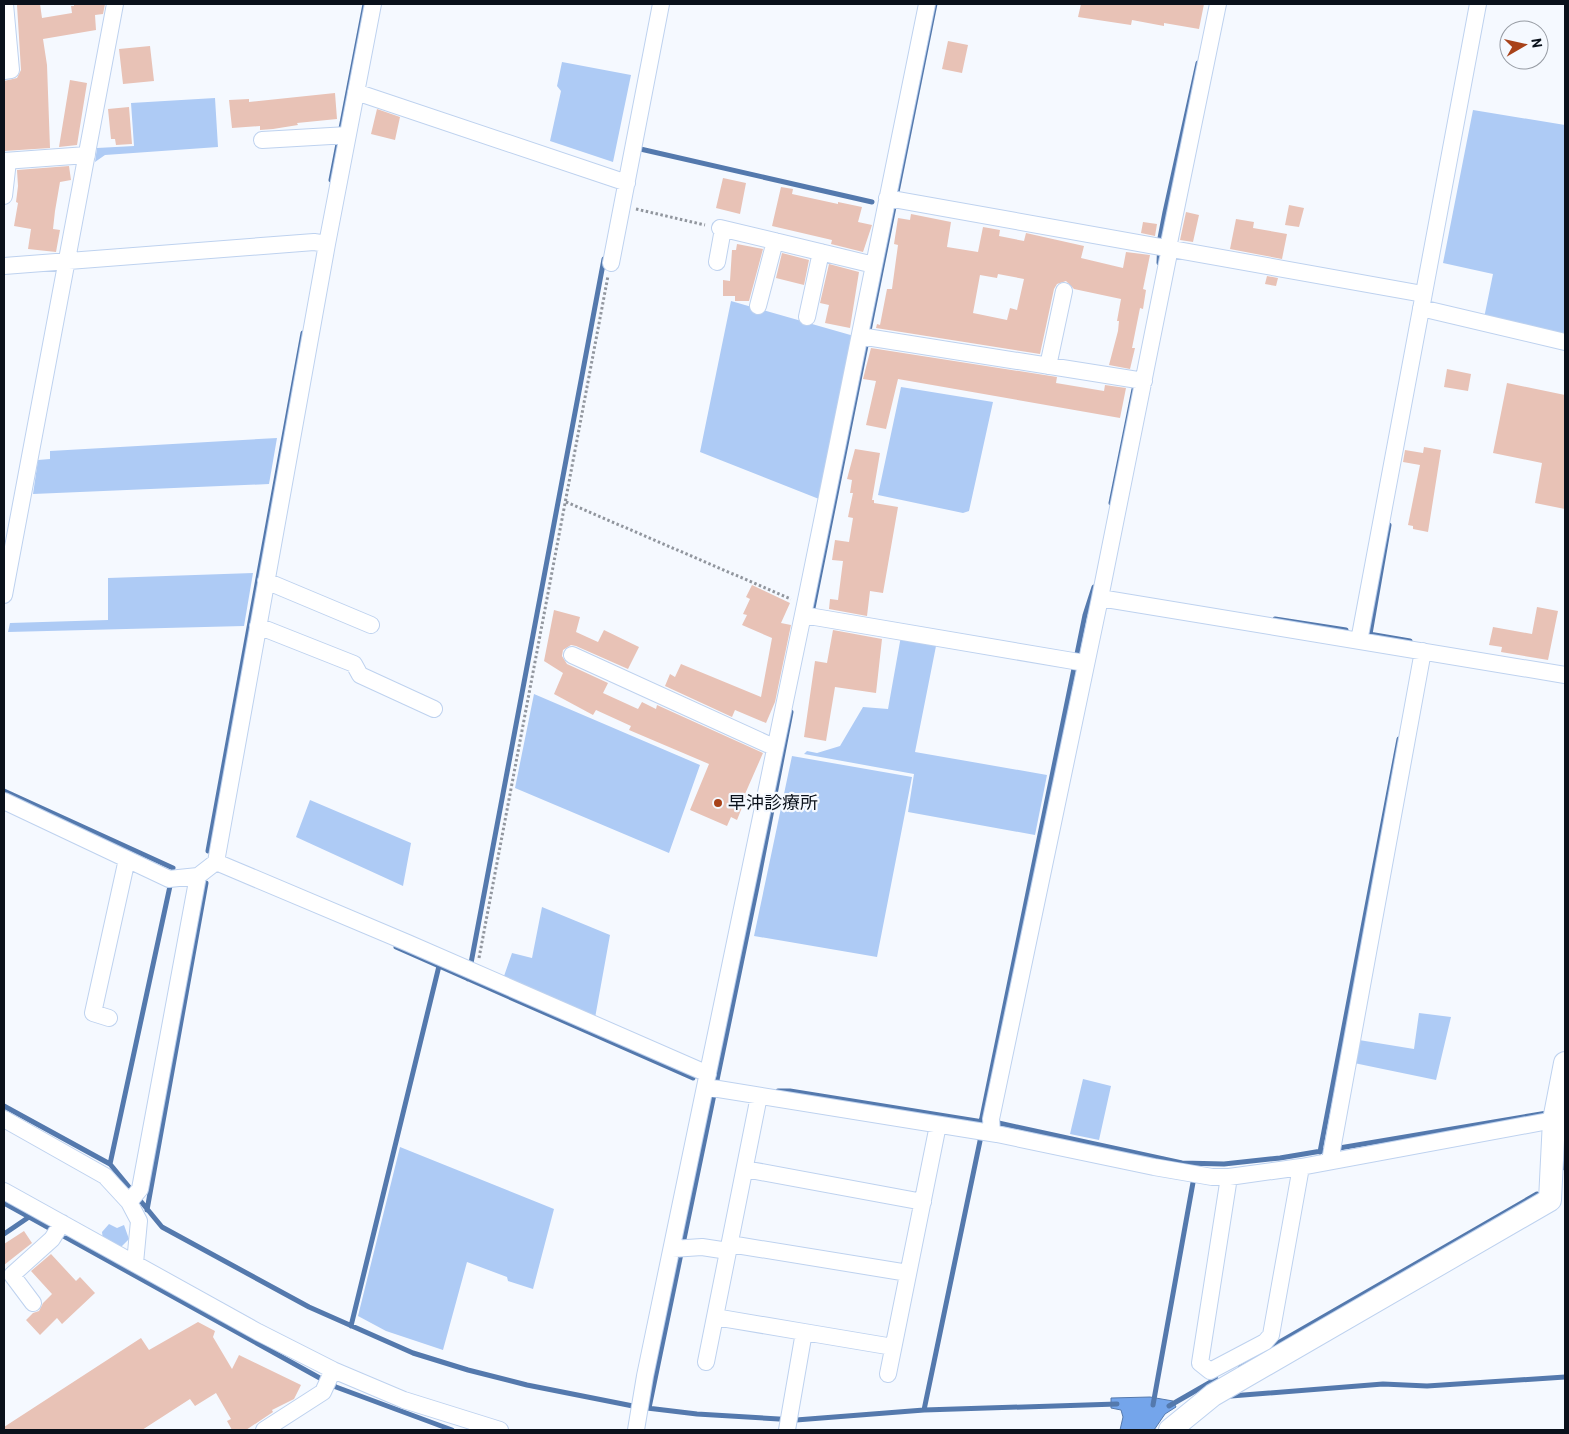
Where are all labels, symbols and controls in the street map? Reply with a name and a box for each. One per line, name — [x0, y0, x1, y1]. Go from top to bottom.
north arrow — [1499, 20, 1549, 70]
text: N — [1528, 37, 1546, 49]
place label: 早沖診療所 — [728, 791, 818, 813]
marker: 早沖診療所 — [712, 797, 724, 809]

